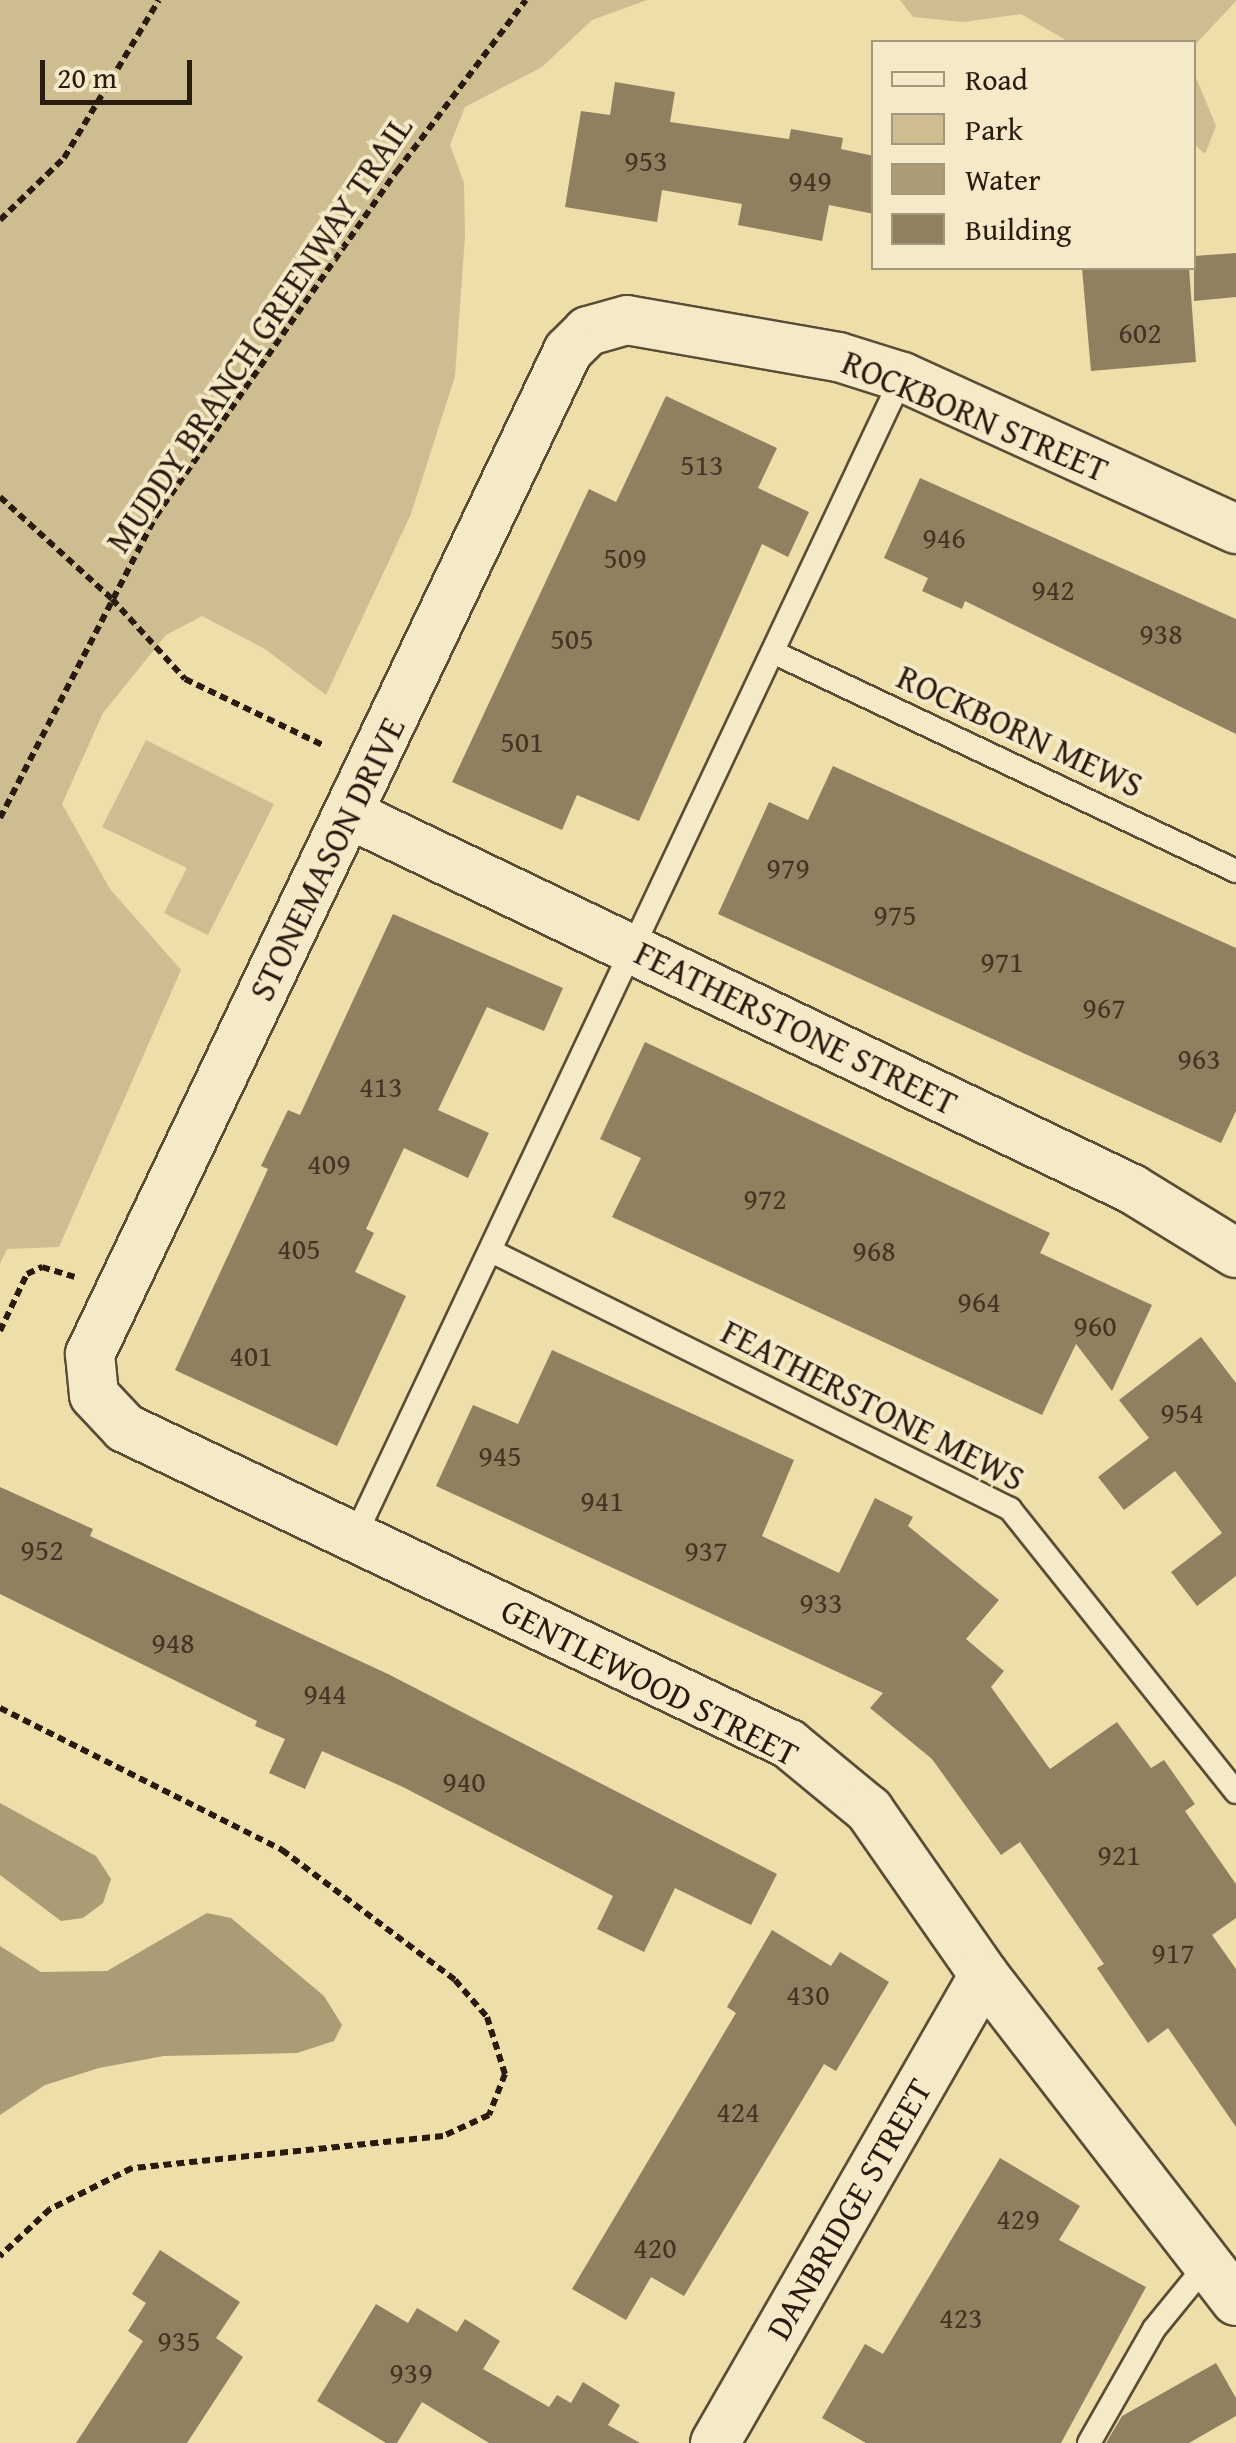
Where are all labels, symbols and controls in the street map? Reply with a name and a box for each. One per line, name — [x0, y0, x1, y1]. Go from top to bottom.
scale bar — [45, 40, 198, 102]
legend — [871, 40, 1196, 270]
text: 20 m — [57, 55, 117, 99]
text: Road — [965, 57, 1028, 101]
text: Park — [965, 107, 1023, 151]
street label: MUDDY BRANCH GREENWAY TRAIL — [97, 108, 421, 560]
house number: 953 — [624, 142, 668, 178]
text: Water — [965, 157, 1041, 201]
house number: 949 — [788, 162, 832, 198]
text: Building — [965, 207, 1071, 251]
house number: 602 — [1118, 314, 1162, 350]
street label: ROCKBORN STREET — [836, 341, 1114, 491]
house number: 513 — [680, 446, 724, 482]
house number: 946 — [922, 519, 966, 555]
house number: 509 — [603, 539, 647, 575]
house number: 942 — [1031, 571, 1075, 607]
house number: 938 — [1139, 615, 1183, 651]
house number: 505 — [550, 620, 594, 656]
street label: ROCKBORN MEWS — [890, 656, 1150, 806]
street label: STONEMASON DRIVE — [240, 710, 414, 1008]
house number: 501 — [500, 723, 544, 759]
house number: 979 — [766, 849, 810, 885]
house number: 975 — [873, 896, 917, 932]
street label: FEATHERSTONE STREET — [628, 932, 964, 1124]
house number: 971 — [980, 943, 1024, 979]
house number: 967 — [1082, 989, 1126, 1025]
house number: 963 — [1177, 1040, 1221, 1076]
house number: 413 — [359, 1068, 403, 1104]
house number: 409 — [307, 1145, 351, 1181]
house number: 972 — [743, 1180, 787, 1216]
house number: 405 — [277, 1230, 321, 1266]
house number: 968 — [852, 1232, 896, 1268]
house number: 964 — [957, 1283, 1001, 1319]
house number: 960 — [1073, 1307, 1117, 1343]
street label: FEATHERSTONE MEWS — [714, 1310, 1032, 1500]
house number: 401 — [229, 1337, 273, 1373]
house number: 954 — [1160, 1394, 1204, 1430]
house number: 945 — [478, 1437, 522, 1473]
house number: 941 — [580, 1482, 624, 1518]
house number: 952 — [20, 1531, 64, 1567]
house number: 937 — [684, 1532, 728, 1568]
house number: 933 — [799, 1584, 843, 1620]
street label: GENTLEWOOD STREET — [494, 1589, 806, 1775]
house number: 948 — [151, 1624, 195, 1660]
house number: 944 — [303, 1675, 347, 1711]
house number: 940 — [442, 1763, 486, 1799]
house number: 921 — [1097, 1836, 1141, 1872]
house number: 917 — [1151, 1934, 1195, 1970]
house number: 430 — [786, 1976, 830, 2012]
street label: DANBRIDGE STREET — [757, 2071, 941, 2347]
house number: 424 — [716, 2093, 760, 2129]
house number: 429 — [996, 2200, 1040, 2236]
house number: 420 — [633, 2229, 677, 2265]
house number: 423 — [939, 2299, 983, 2335]
house number: 935 — [157, 2322, 201, 2358]
house number: 939 — [389, 2354, 433, 2390]

